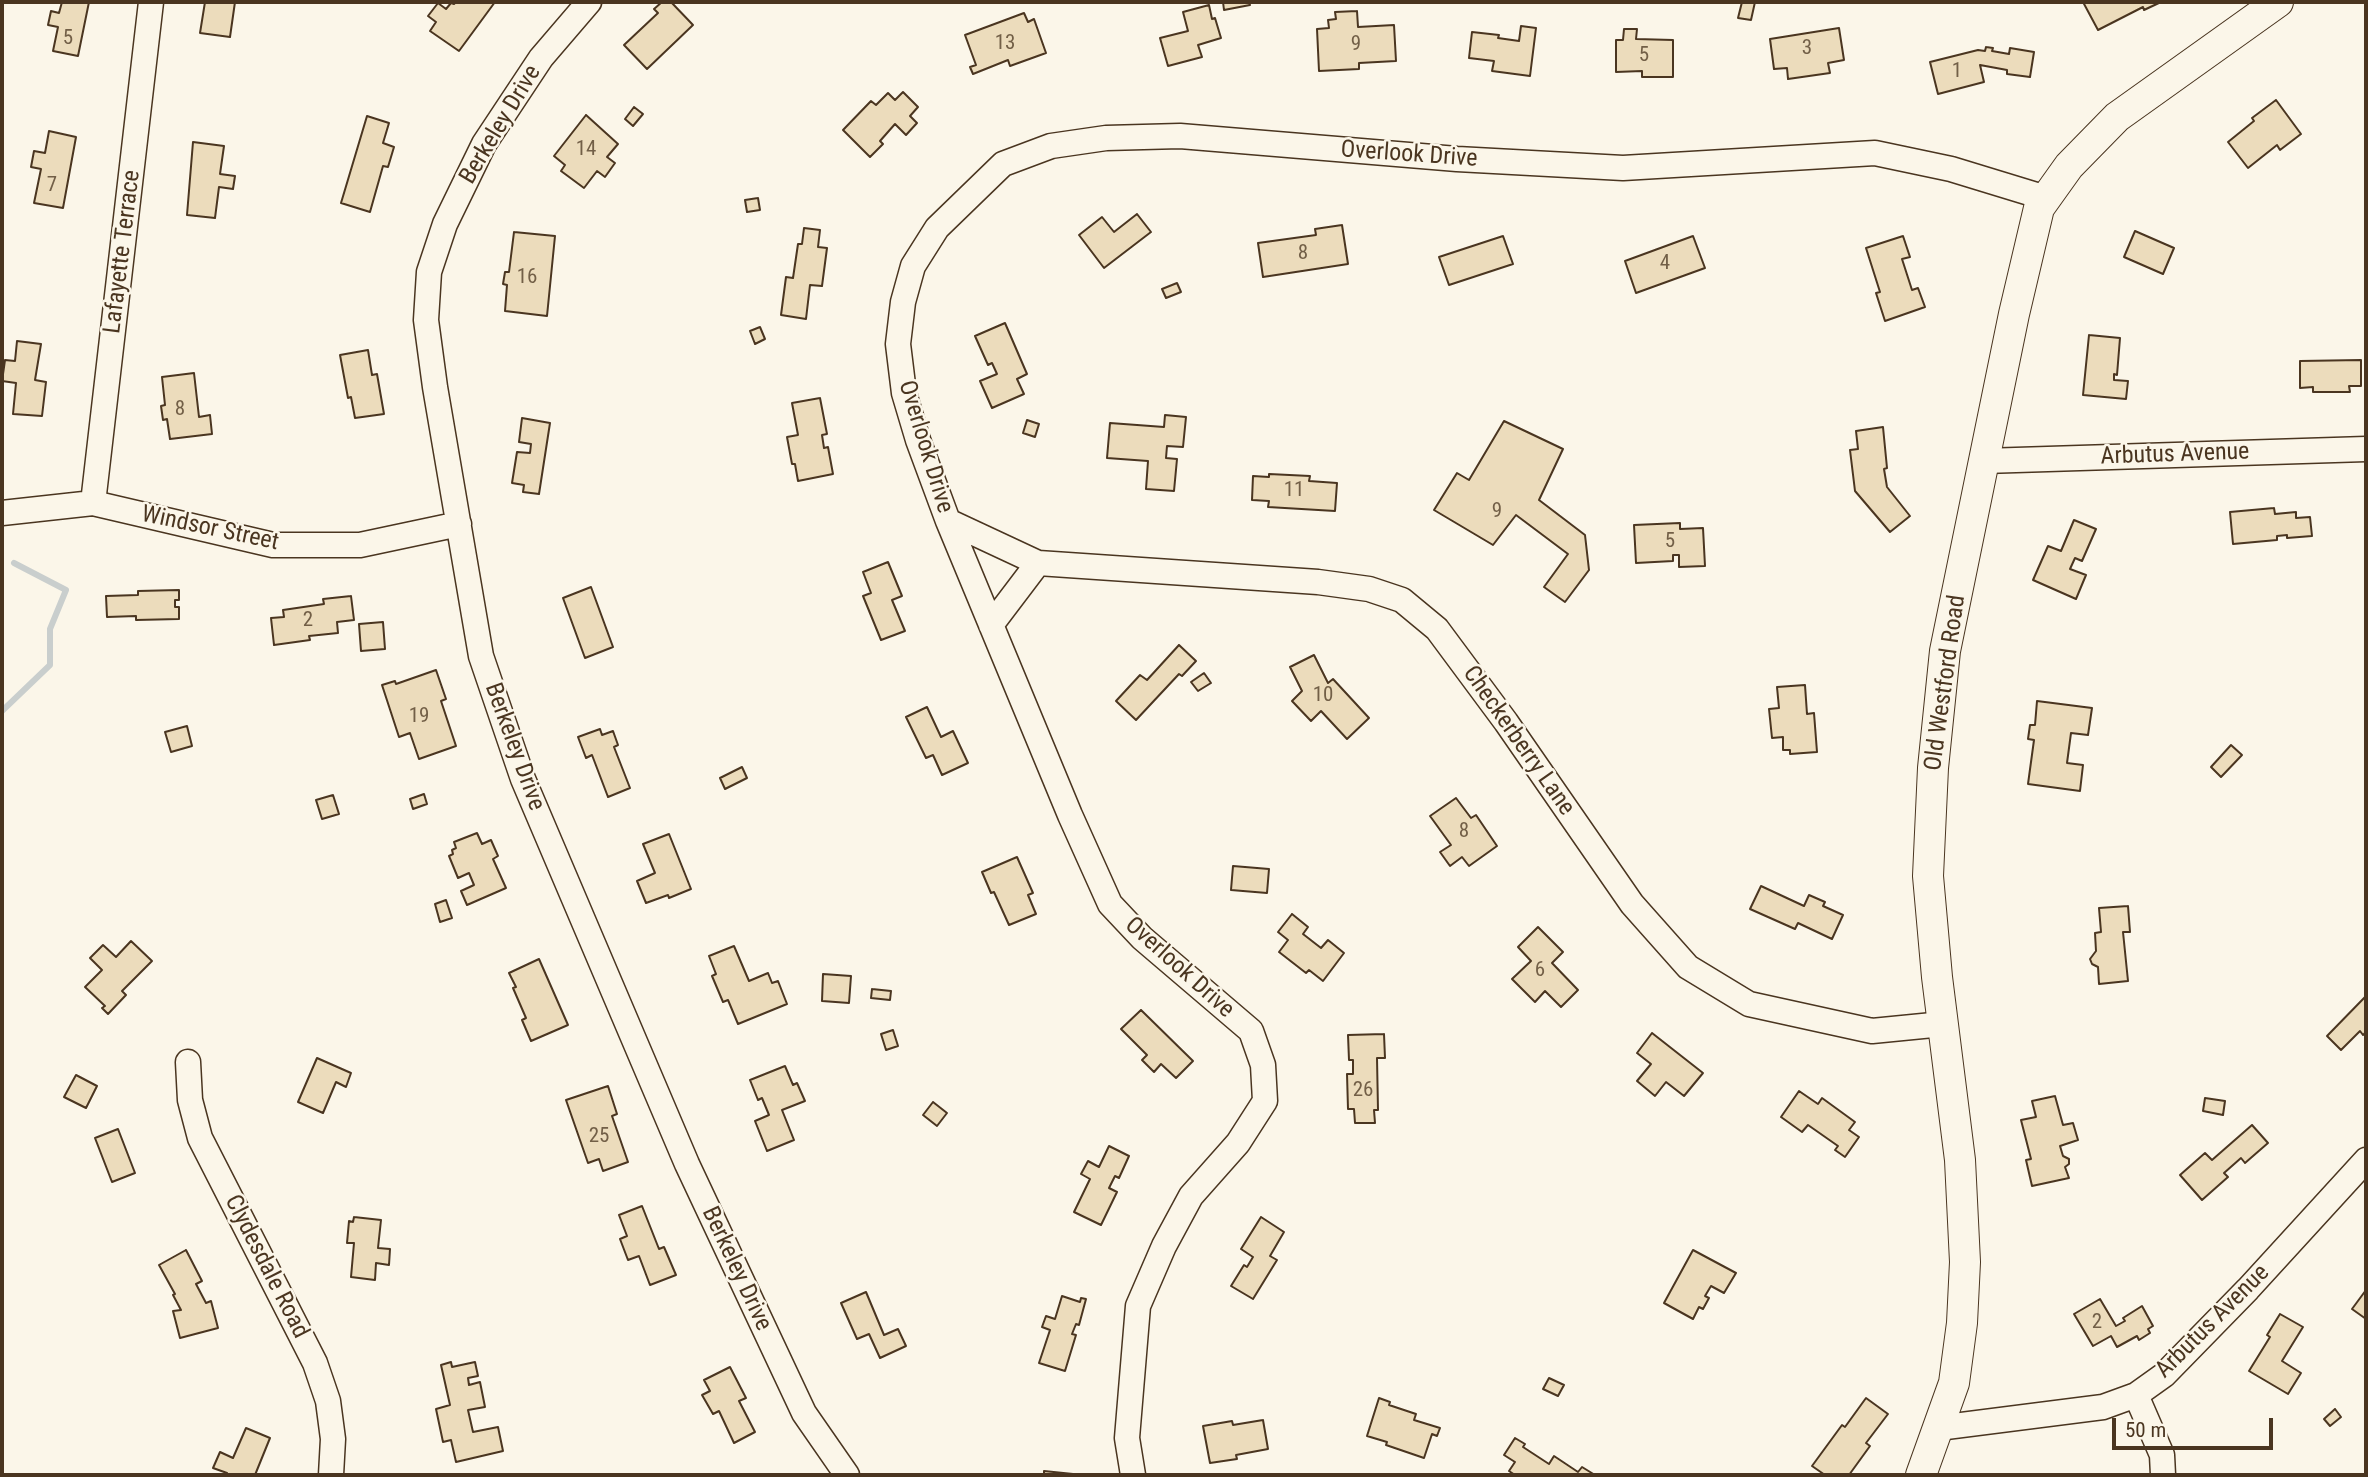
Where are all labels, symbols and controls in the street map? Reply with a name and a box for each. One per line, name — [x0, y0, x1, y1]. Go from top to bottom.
house number: 5 — [63, 26, 73, 52]
house number: 13 — [995, 31, 1015, 57]
house number: 9 — [1351, 32, 1361, 58]
house number: 3 — [1802, 36, 1812, 62]
house number: 5 — [1639, 43, 1649, 69]
house number: 1 — [1952, 59, 1962, 85]
street label: Berkeley Drive — [454, 60, 548, 190]
street label: Overlook Drive — [1340, 136, 1478, 174]
house number: 14 — [576, 137, 596, 163]
street label: Lafayette Terrace — [99, 169, 147, 335]
house number: 7 — [47, 173, 57, 199]
house number: 8 — [1298, 241, 1308, 267]
house number: 4 — [1660, 251, 1670, 277]
house number: 16 — [517, 265, 537, 291]
street label: Overlook Drive — [891, 377, 959, 517]
house number: 8 — [175, 397, 185, 423]
street label: Arbutus Avenue — [2100, 438, 2250, 472]
house number: 11 — [1284, 478, 1304, 504]
house number: 9 — [1492, 499, 1502, 525]
street label: Windsor Street — [139, 500, 281, 558]
house number: 5 — [1665, 529, 1675, 555]
street label: Old Westford Road — [1919, 593, 1973, 773]
house number: 2 — [303, 608, 313, 634]
street label: Checkerberry Lane — [1456, 661, 1580, 821]
street label: Berkeley Drive — [478, 679, 550, 815]
house number: 10 — [1313, 683, 1333, 709]
house number: 19 — [409, 704, 429, 730]
house number: 8 — [1459, 819, 1469, 845]
street label: Overlook Drive — [1118, 911, 1240, 1025]
house number: 6 — [1535, 958, 1545, 984]
house number: 26 — [1353, 1078, 1373, 1104]
house number: 25 — [589, 1124, 609, 1150]
street label: Clydesdale Road — [218, 1191, 314, 1343]
street label: Berkeley Drive — [695, 1202, 777, 1336]
street label: Arbutus Avenue — [2150, 1259, 2276, 1385]
house number: 2 — [2092, 1310, 2102, 1336]
scale bar — [2116, 1404, 2277, 1448]
text: 50 m — [2125, 1418, 2166, 1442]

